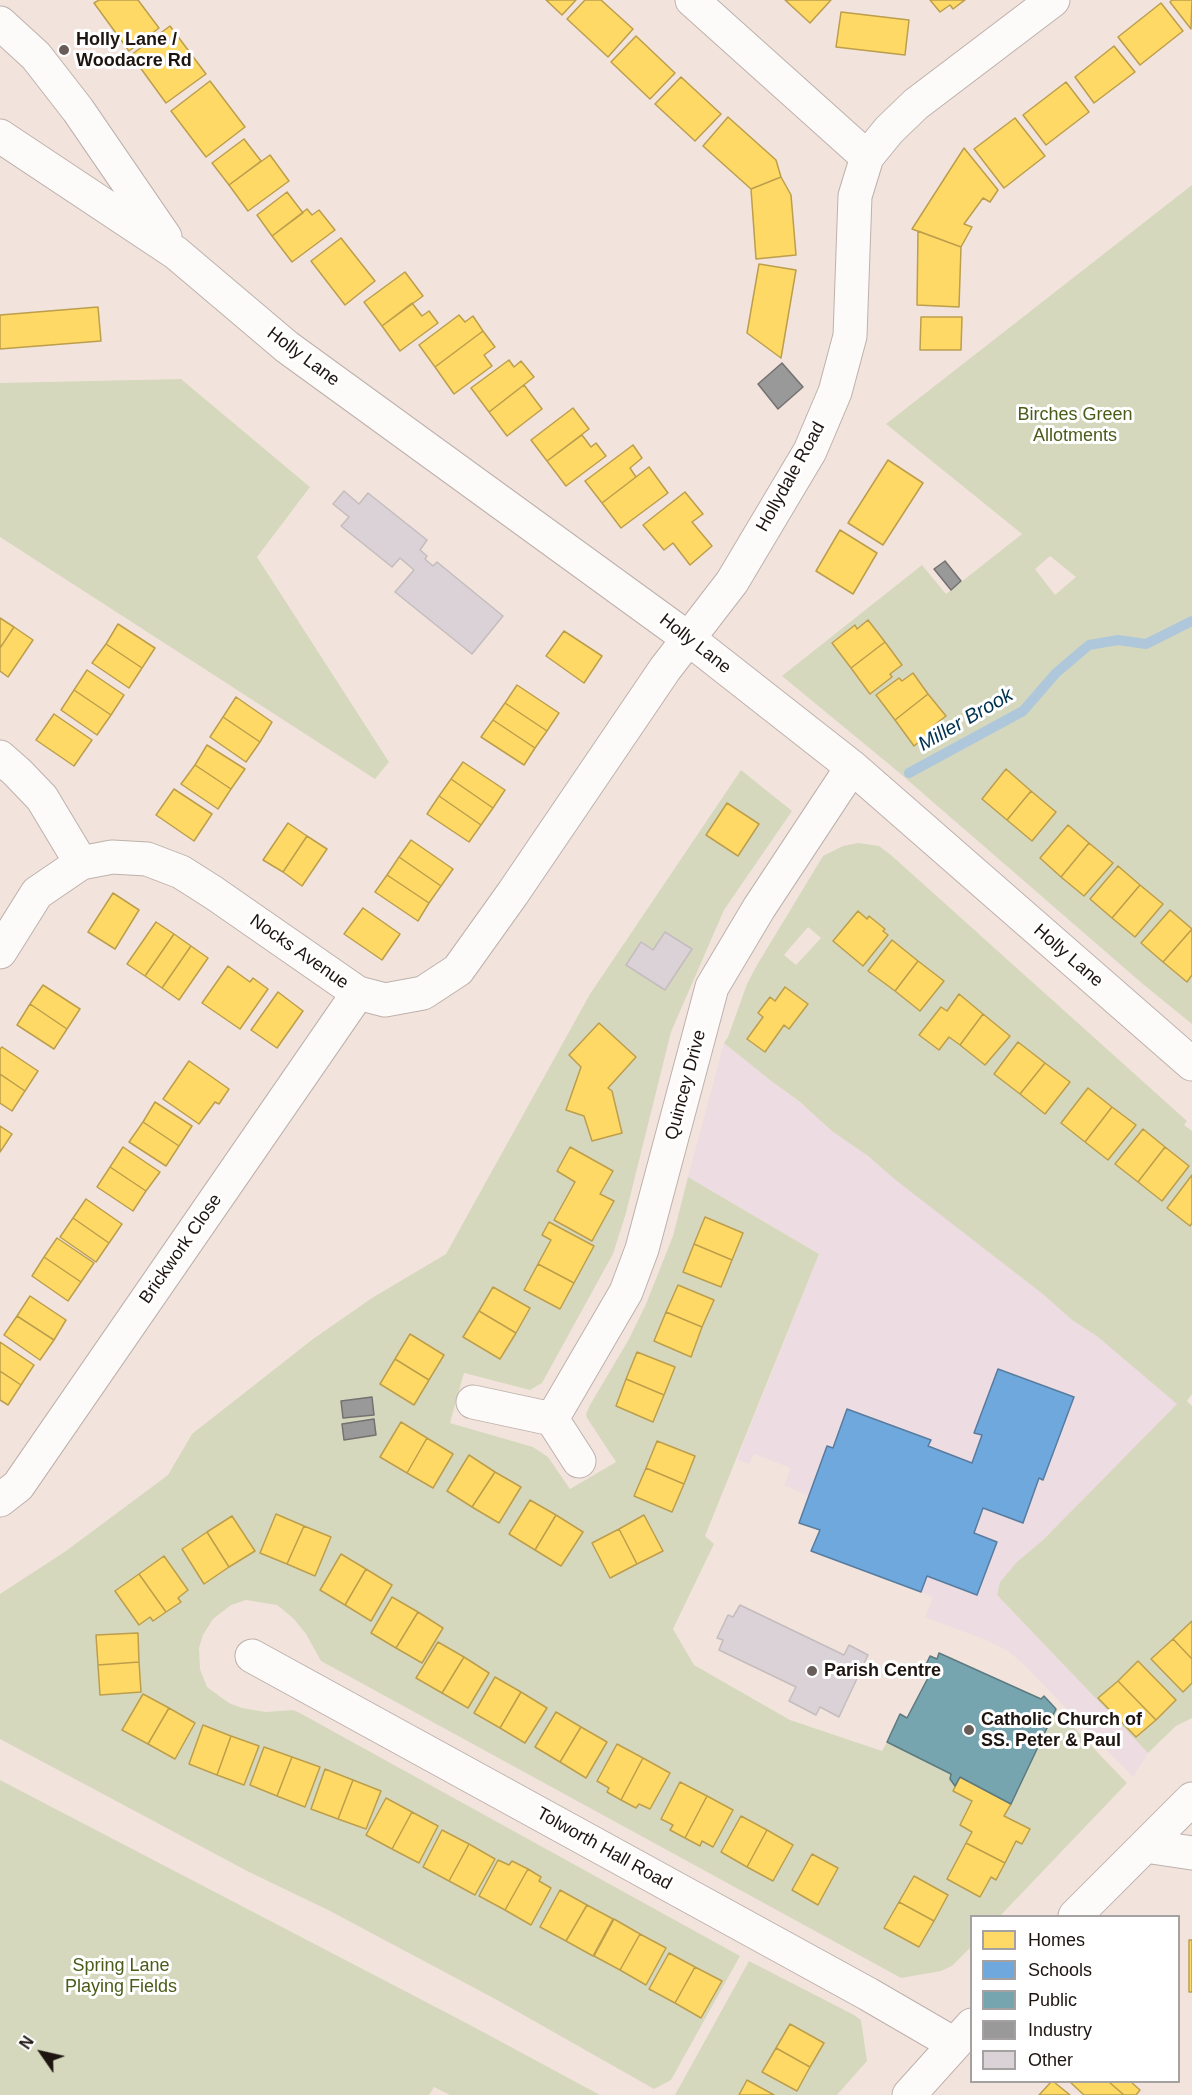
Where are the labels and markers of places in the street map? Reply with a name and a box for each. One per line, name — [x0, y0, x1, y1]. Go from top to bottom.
place label: Holly Lane / Woodacre Rd — [76, 29, 192, 72]
marker: Holly Lane / Woodacre Rd — [57, 43, 71, 57]
place label: Parish Centre — [824, 1660, 941, 1682]
marker: Parish Centre — [805, 1664, 819, 1678]
place label: Catholic Church of SS. Peter & Paul — [981, 1709, 1142, 1752]
marker: Catholic Church of SS. Peter & Paul — [962, 1723, 976, 1737]

